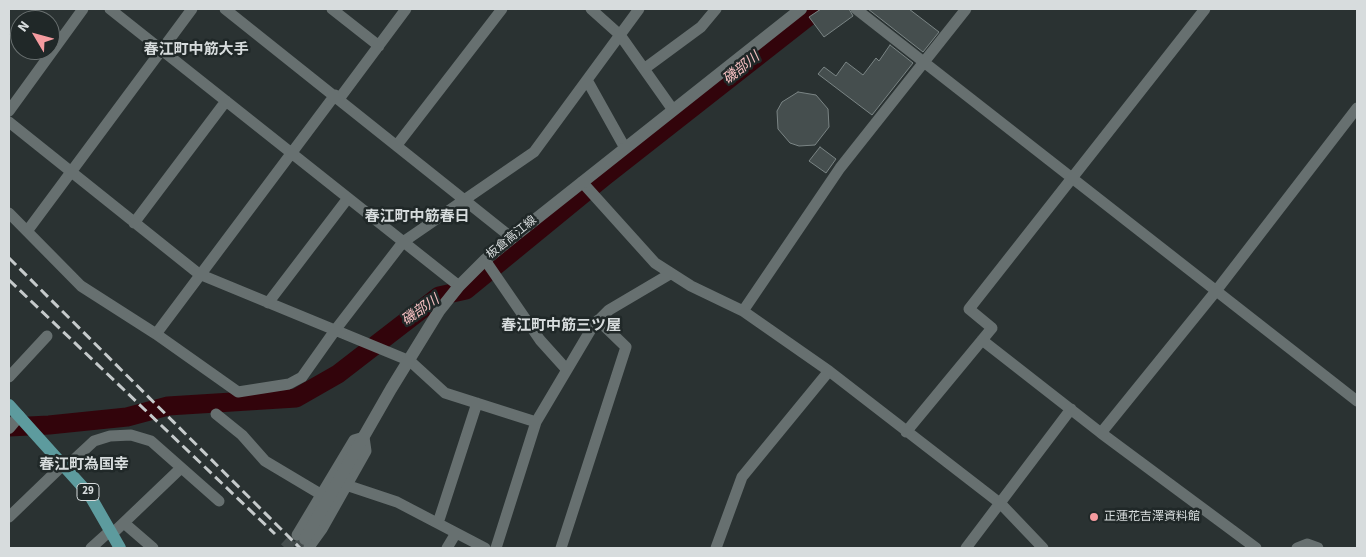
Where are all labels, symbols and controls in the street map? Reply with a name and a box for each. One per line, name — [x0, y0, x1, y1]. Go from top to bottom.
north arrow — [10, 10, 60, 60]
text: N — [13, 17, 35, 36]
district label: 春江町中筋大手 — [144, 42, 248, 60]
water label: 磯部川 — [720, 49, 764, 89]
district label: 春江町中筋春日 — [365, 209, 469, 227]
street label: 板倉高江線 — [484, 214, 540, 262]
water label: 磯部川 — [399, 292, 443, 330]
district label: 春江町中筋三ツ屋 — [501, 318, 621, 336]
district label: 春江町為国幸 — [39, 457, 129, 475]
road number: 29 — [77, 484, 99, 501]
place label: 正蓮花吉澤資料館 — [1104, 510, 1200, 524]
marker: 正蓮花吉澤資料館 — [1088, 511, 1100, 523]

